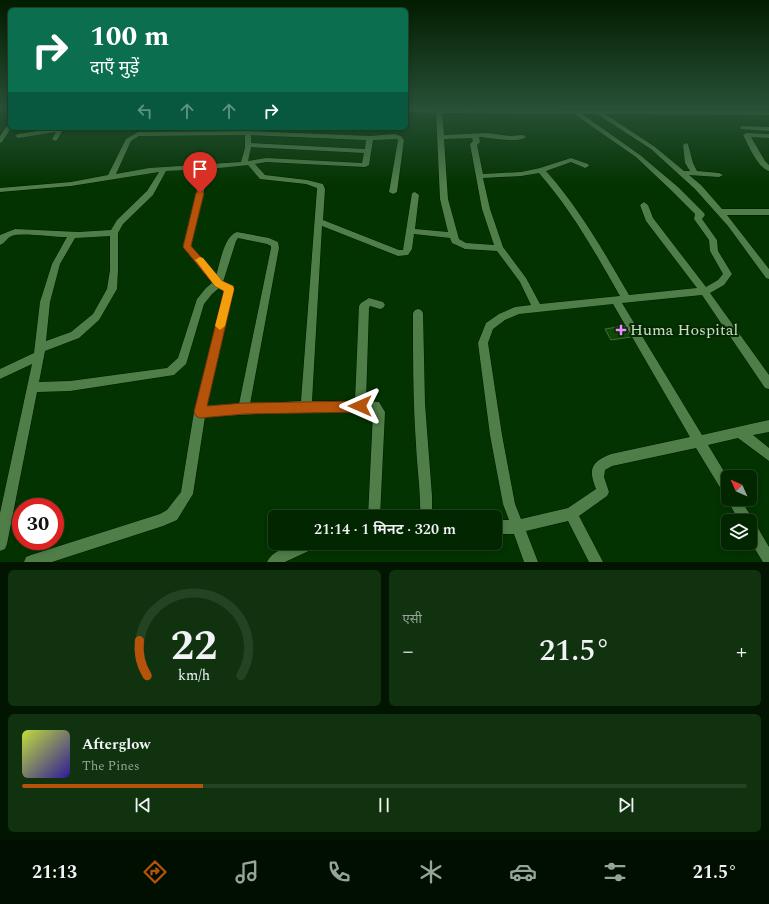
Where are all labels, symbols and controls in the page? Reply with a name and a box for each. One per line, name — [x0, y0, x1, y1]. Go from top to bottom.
text: 100 m — [90, 15, 169, 58]
icon: right — [24, 24, 76, 76]
text: दाएँ मुड़ें — [90, 54, 139, 81]
icon: left — [134, 100, 156, 122]
icon: ahead — [176, 100, 198, 122]
icon: ahead — [218, 100, 240, 122]
icon: right — [260, 100, 282, 122]
pin — [183, 152, 217, 193]
icon: arrive — [189, 158, 211, 180]
place label: Huma Hospital — [630, 318, 738, 342]
marker: Huma Hospital — [615, 324, 627, 336]
position arrow — [339, 385, 381, 427]
north arrow — [721, 470, 757, 506]
map controls — [721, 470, 757, 550]
speed limit sign: 30 — [12, 498, 64, 550]
button: layers — [721, 514, 757, 550]
text: 21:14 · 1 मिनट · 320 m — [314, 518, 456, 541]
text: एसी — [403, 609, 422, 629]
text: 22 — [171, 615, 218, 678]
text: 21.5° — [539, 628, 610, 674]
text: − — [403, 635, 414, 668]
text: + — [736, 635, 747, 668]
text: km/h — [178, 665, 210, 687]
text: Afterglow — [82, 733, 150, 756]
text: The Pines — [82, 756, 140, 776]
icon: previous — [132, 794, 154, 816]
icon: pause — [373, 794, 395, 816]
icon: next — [615, 794, 637, 816]
icon: directions — [141, 858, 169, 886]
icon: music — [233, 858, 261, 886]
icon: phone — [325, 858, 353, 886]
icon: climate — [417, 858, 445, 886]
icon: car — [509, 858, 537, 886]
icon: filters — [601, 858, 629, 886]
text: 21:13 — [32, 859, 77, 886]
text: 21.5° — [693, 859, 737, 886]

